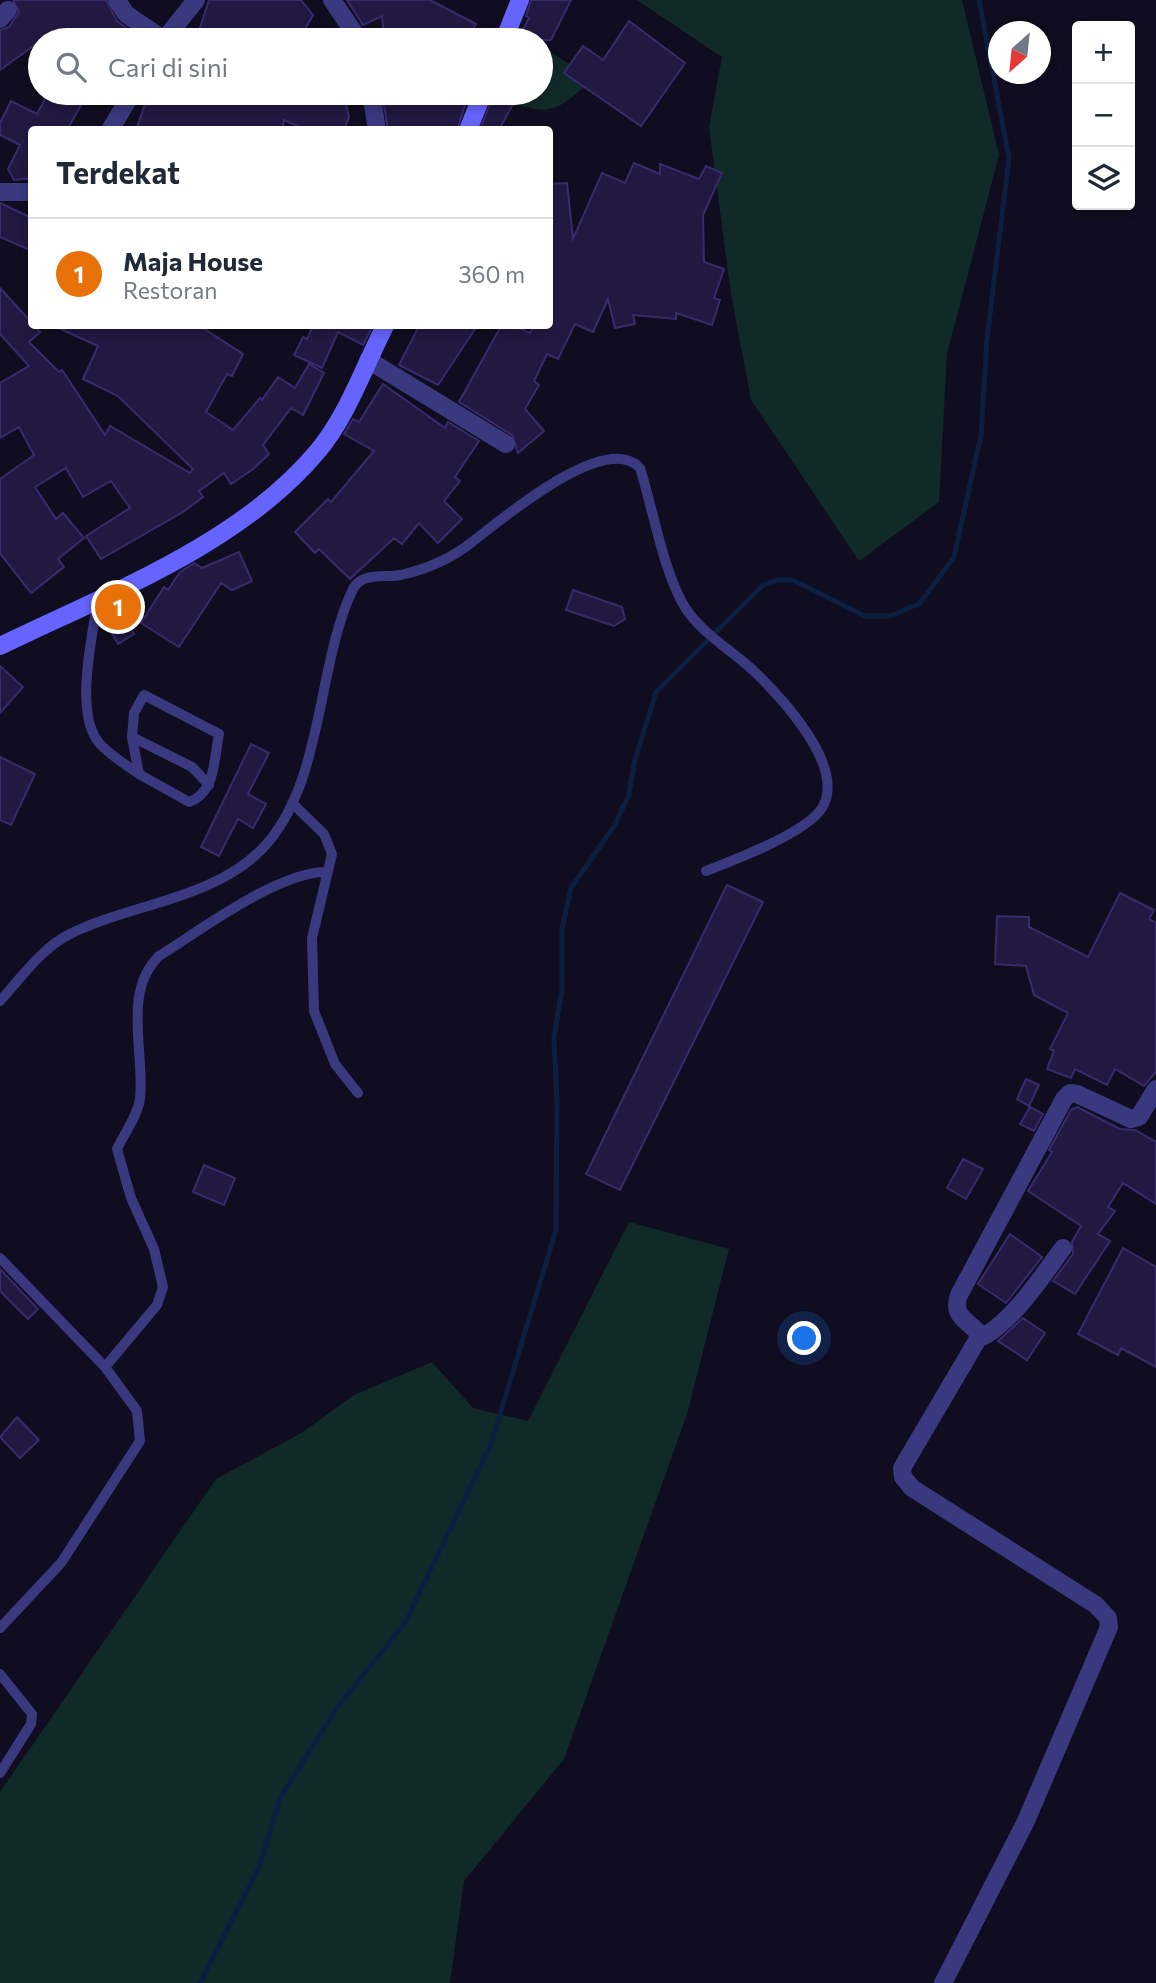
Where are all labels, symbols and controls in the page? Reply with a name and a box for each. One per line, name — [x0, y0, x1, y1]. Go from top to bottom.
north arrow — [988, 21, 1051, 84]
map controls — [1072, 21, 1135, 210]
button: + — [1072, 21, 1135, 84]
search box — [28, 28, 553, 105]
icon: search — [52, 48, 90, 86]
text: Cari di sini — [108, 51, 228, 82]
button: − — [1072, 84, 1135, 147]
button: layers — [1072, 147, 1135, 210]
text: Terdekat — [56, 153, 180, 190]
text: Maja House — [123, 245, 263, 276]
text: 1 — [74, 260, 84, 288]
text: 360 m — [458, 260, 525, 288]
text: Restoran — [123, 276, 217, 304]
pin: 1 — [95, 581, 141, 633]
your location — [787, 1321, 821, 1355]

